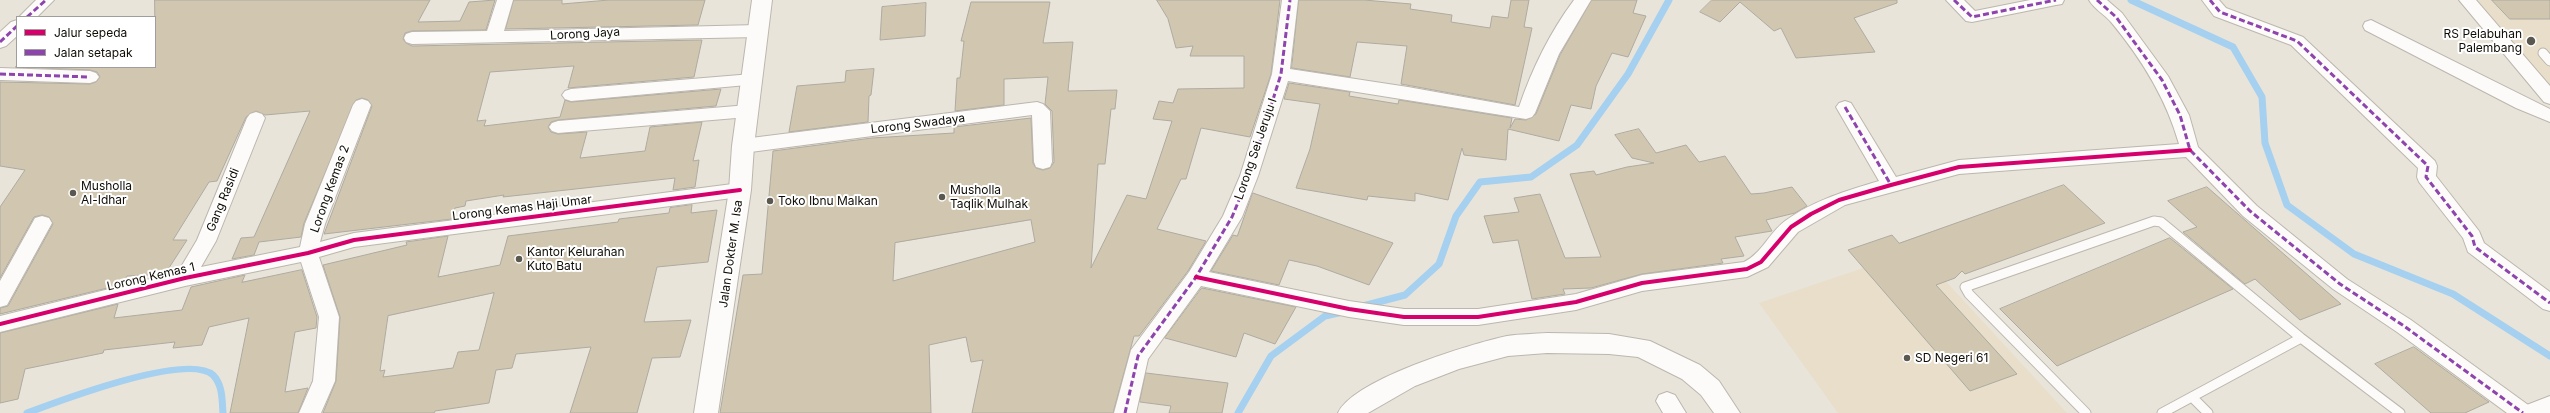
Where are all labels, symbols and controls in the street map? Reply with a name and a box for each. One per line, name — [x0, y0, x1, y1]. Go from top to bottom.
legend — [16, 16, 156, 68]
text: Jalur sepeda — [54, 25, 127, 40]
street label: Lorong Jaya — [550, 25, 620, 43]
place label: RS Pelabuhan Palembang — [2444, 27, 2522, 55]
marker: RS Pelabuhan Palembang — [2525, 35, 2537, 47]
text: Jalan setapak — [54, 45, 133, 60]
street label: Lorong Sei Jeruju I — [1232, 96, 1280, 202]
street label: Lorong Swadaya — [870, 111, 966, 137]
street label: Lorong Kemas 2 — [307, 143, 353, 235]
street label: Gang Rasidi — [204, 166, 242, 234]
place label: Musholla Al-Idhar — [81, 179, 132, 207]
place label: Musholla Taqlik Mulhak — [950, 183, 1028, 211]
marker: Musholla Al-Idhar — [68, 188, 78, 198]
street label: Lorong Kemas Haji Umar — [451, 192, 593, 224]
marker: Musholla Taqlik Mulhak — [937, 192, 947, 202]
place label: Toko Ibnu Malkan — [778, 194, 878, 208]
marker: Toko Ibnu Malkan — [765, 196, 775, 206]
street label: Jalan Dokter M. Isa — [716, 199, 746, 309]
place label: Kantor Kelurahan Kuto Batu — [527, 245, 625, 273]
marker: Kantor Kelurahan Kuto Batu — [514, 254, 524, 264]
street label: Lorong Kemas 1 — [106, 260, 196, 294]
place label: SD Negeri 61 — [1915, 351, 1988, 365]
marker: SD Negeri 61 — [1902, 353, 1912, 363]

